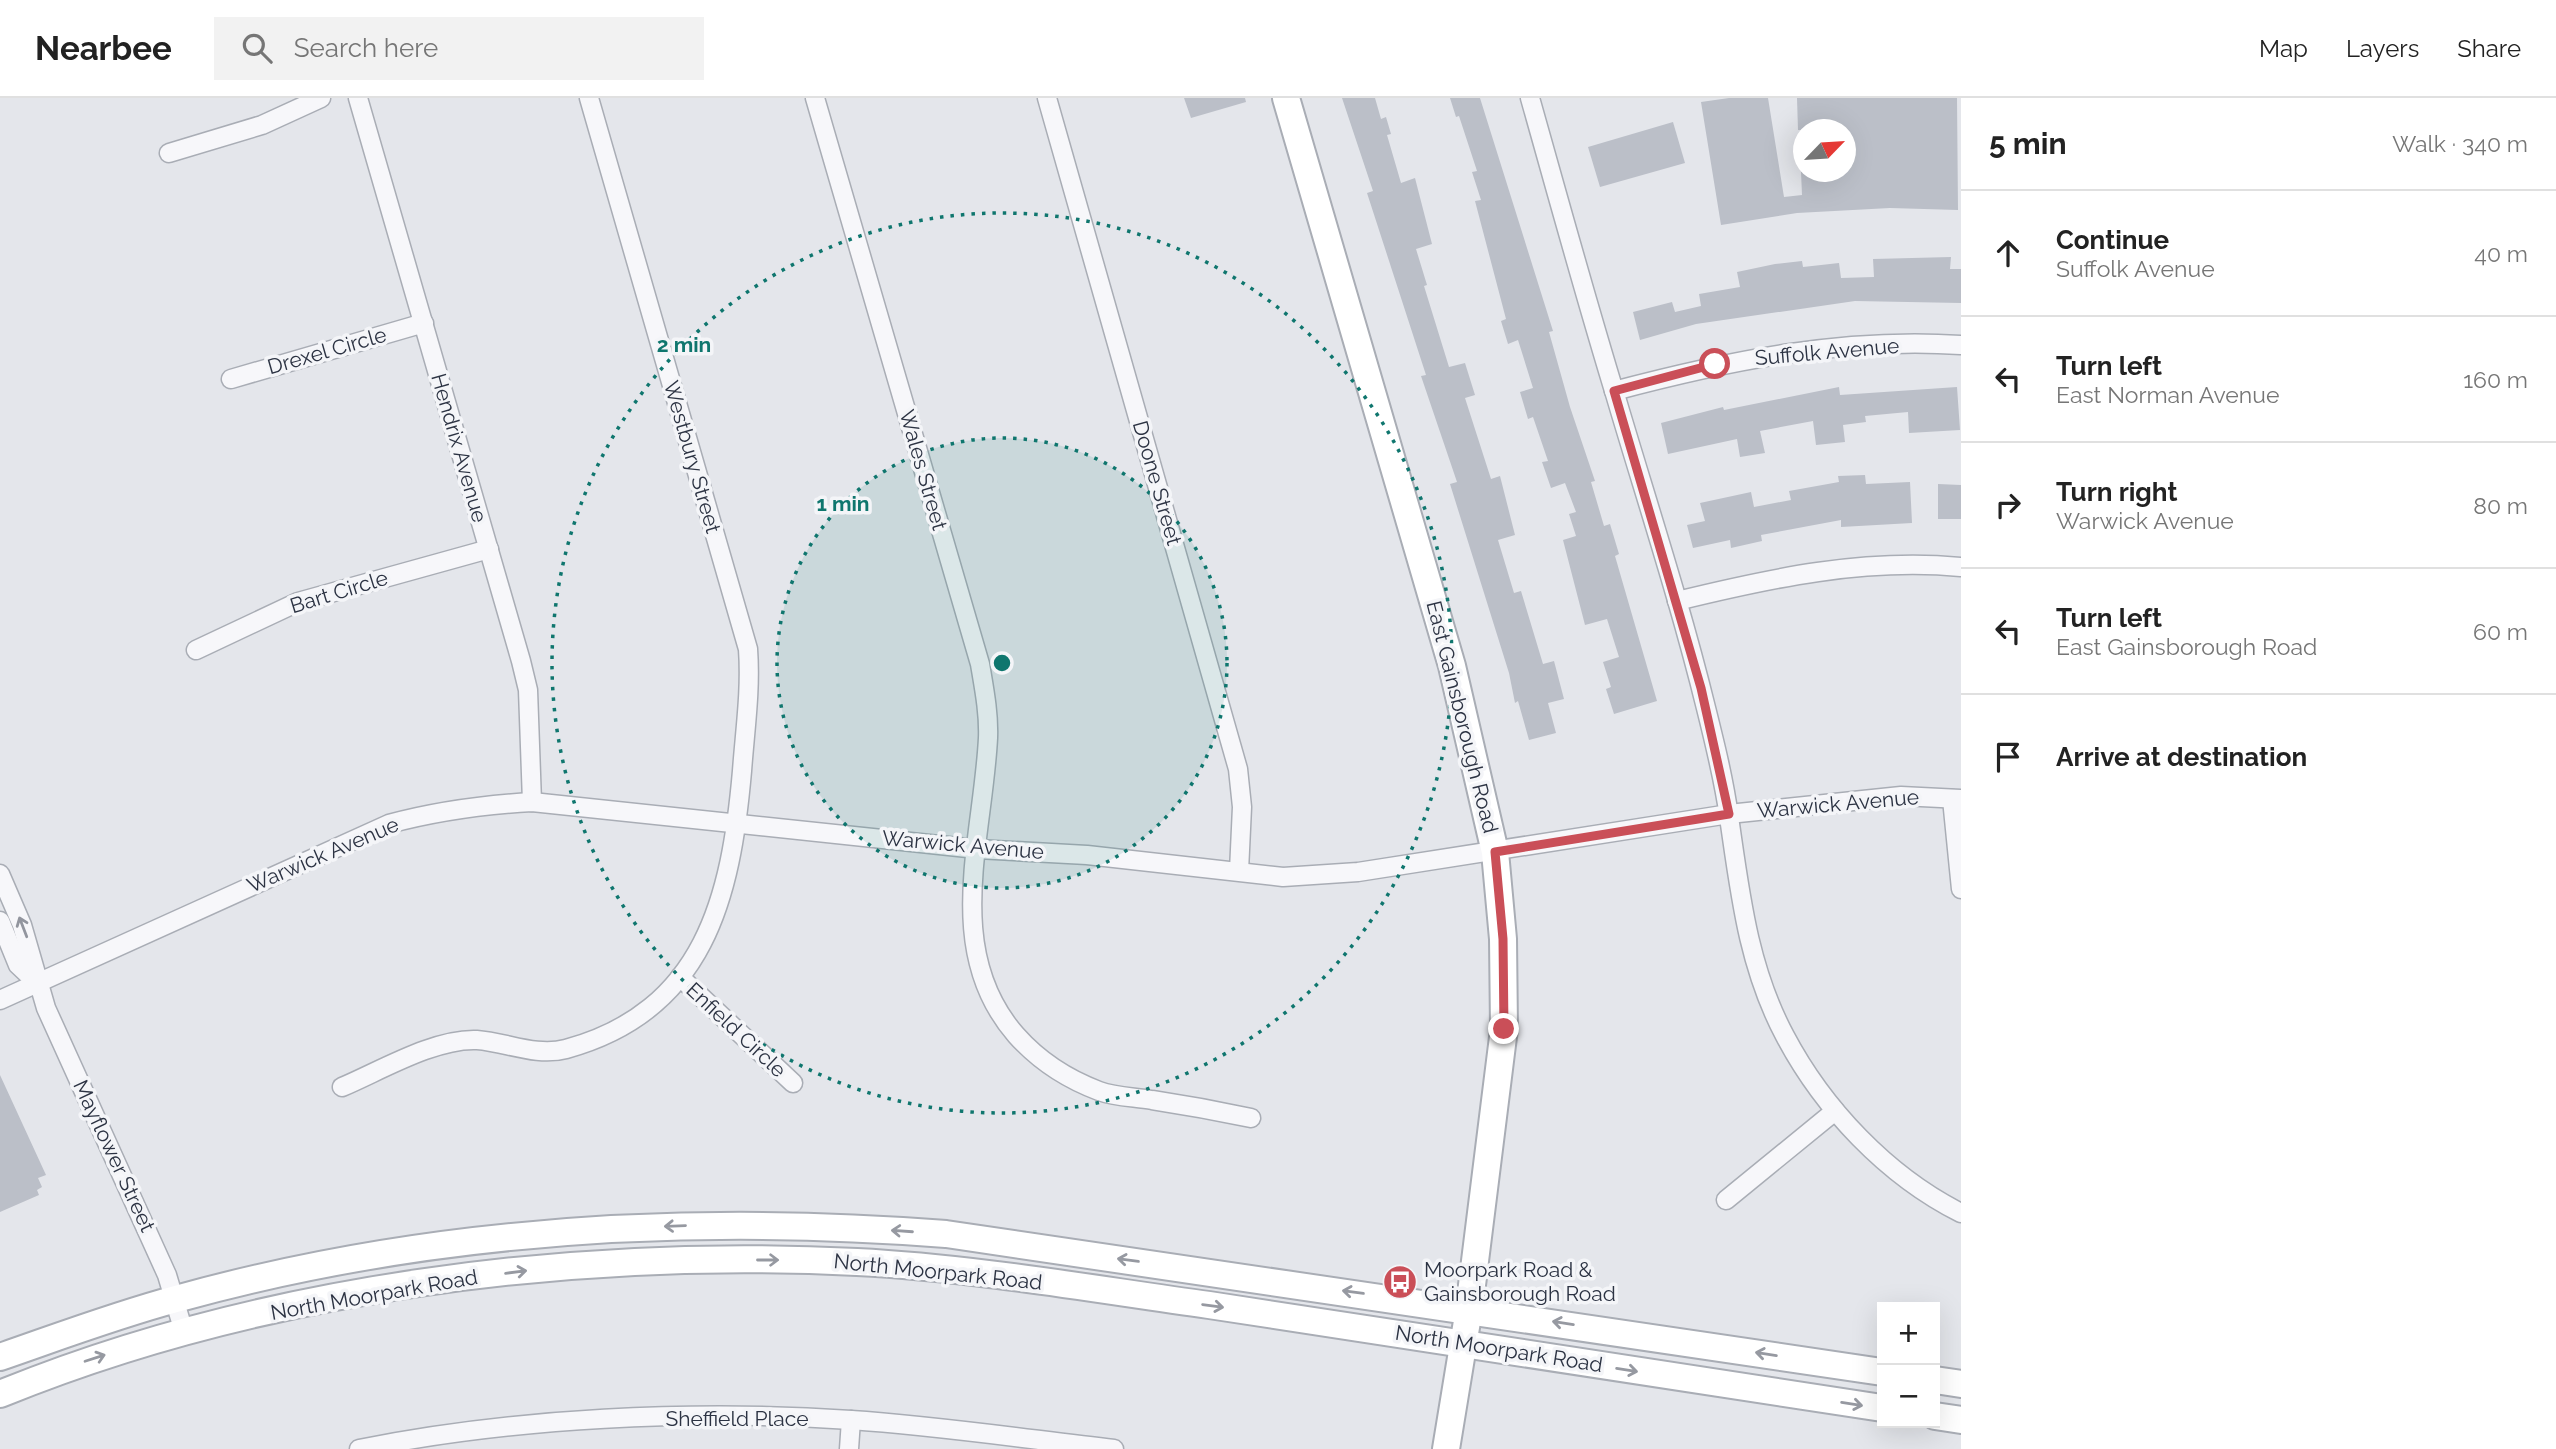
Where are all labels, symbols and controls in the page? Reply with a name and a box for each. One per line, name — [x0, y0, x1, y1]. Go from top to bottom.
search box — [214, 17, 704, 80]
text: Nearbee — [35, 29, 172, 68]
icon: search — [238, 29, 276, 67]
text: Search here — [294, 33, 438, 63]
text: Map — [2259, 34, 2308, 63]
text: Layers — [2346, 34, 2419, 63]
text: Share — [2457, 34, 2521, 63]
north arrow — [1793, 119, 1856, 182]
text: 5 min — [1989, 126, 2067, 161]
text: Walk · 340 m — [2392, 130, 2528, 157]
text: Continue — [2056, 225, 2169, 255]
icon: ahead — [1989, 234, 2027, 272]
text: 40 m — [2474, 240, 2528, 267]
text: Suffolk Avenue — [2056, 255, 2215, 282]
street label: Drexel Circle — [265, 322, 389, 379]
text: 2 min — [657, 332, 711, 357]
street label: Suffolk Avenue — [1754, 333, 1900, 370]
route start — [1699, 348, 1730, 379]
text: Turn left — [2056, 351, 2162, 381]
icon: left — [1989, 360, 2027, 398]
text: 160 m — [2463, 366, 2528, 393]
street label: Hendrix Avenue — [426, 370, 493, 525]
street label: Westbury Street — [659, 378, 726, 536]
text: East Norman Avenue — [2056, 381, 2279, 408]
street label: Wales Street — [894, 407, 953, 533]
street label: Doone Street — [1128, 418, 1187, 548]
text: Turn right — [2056, 477, 2177, 507]
icon: right — [1989, 486, 2027, 524]
text: 1 min — [816, 491, 870, 516]
text: 80 m — [2473, 492, 2528, 519]
text: Warwick Avenue — [2056, 507, 2234, 534]
street label: Bart Circle — [287, 565, 391, 618]
street label: East Gainsborough Road — [1421, 598, 1503, 836]
text: Turn left — [2056, 603, 2162, 633]
icon: left — [1989, 612, 2027, 650]
text: 60 m — [2473, 618, 2528, 645]
text: East Gainsborough Road — [2056, 633, 2317, 660]
centre of rings — [990, 651, 1014, 675]
icon: arrive — [1989, 738, 2027, 776]
text: Arrive at destination — [2056, 742, 2307, 772]
street label: Warwick Avenue — [1756, 784, 1920, 823]
street label: Warwick Avenue — [243, 811, 402, 898]
street label: Warwick Avenue — [881, 825, 1045, 864]
one-way arrow — [15, 917, 28, 939]
street label: Enfield Circle — [681, 977, 791, 1082]
route end — [1488, 1013, 1519, 1044]
street label: Mayflower Street — [68, 1076, 161, 1236]
one-way arrow — [664, 1219, 687, 1233]
one-way arrow — [891, 1224, 914, 1237]
street label: North Moorpark Road — [832, 1248, 1044, 1295]
one-way arrow — [756, 1253, 779, 1267]
one-way arrow — [1117, 1253, 1140, 1266]
place label: Moorpark Road & Gainsborough Road — [1424, 1257, 1616, 1306]
bus stop icon: Moorpark Road & Gainsborough Road — [1381, 1263, 1419, 1301]
street label: North Moorpark Road — [268, 1264, 479, 1325]
one-way arrow — [505, 1265, 527, 1278]
one-way arrow — [1342, 1285, 1365, 1298]
one-way arrow — [1201, 1300, 1224, 1313]
map controls — [1877, 1302, 1940, 1428]
button: + — [1877, 1302, 1940, 1365]
one-way arrow — [1552, 1317, 1575, 1330]
street label: North Moorpark Road — [1394, 1320, 1605, 1377]
one-way arrow — [1755, 1347, 1778, 1360]
one-way arrow — [84, 1350, 106, 1363]
one-way arrow — [1616, 1364, 1638, 1377]
button: − — [1877, 1365, 1940, 1428]
one-way arrow — [1840, 1398, 1863, 1411]
street label: Sheffield Place — [665, 1406, 809, 1431]

